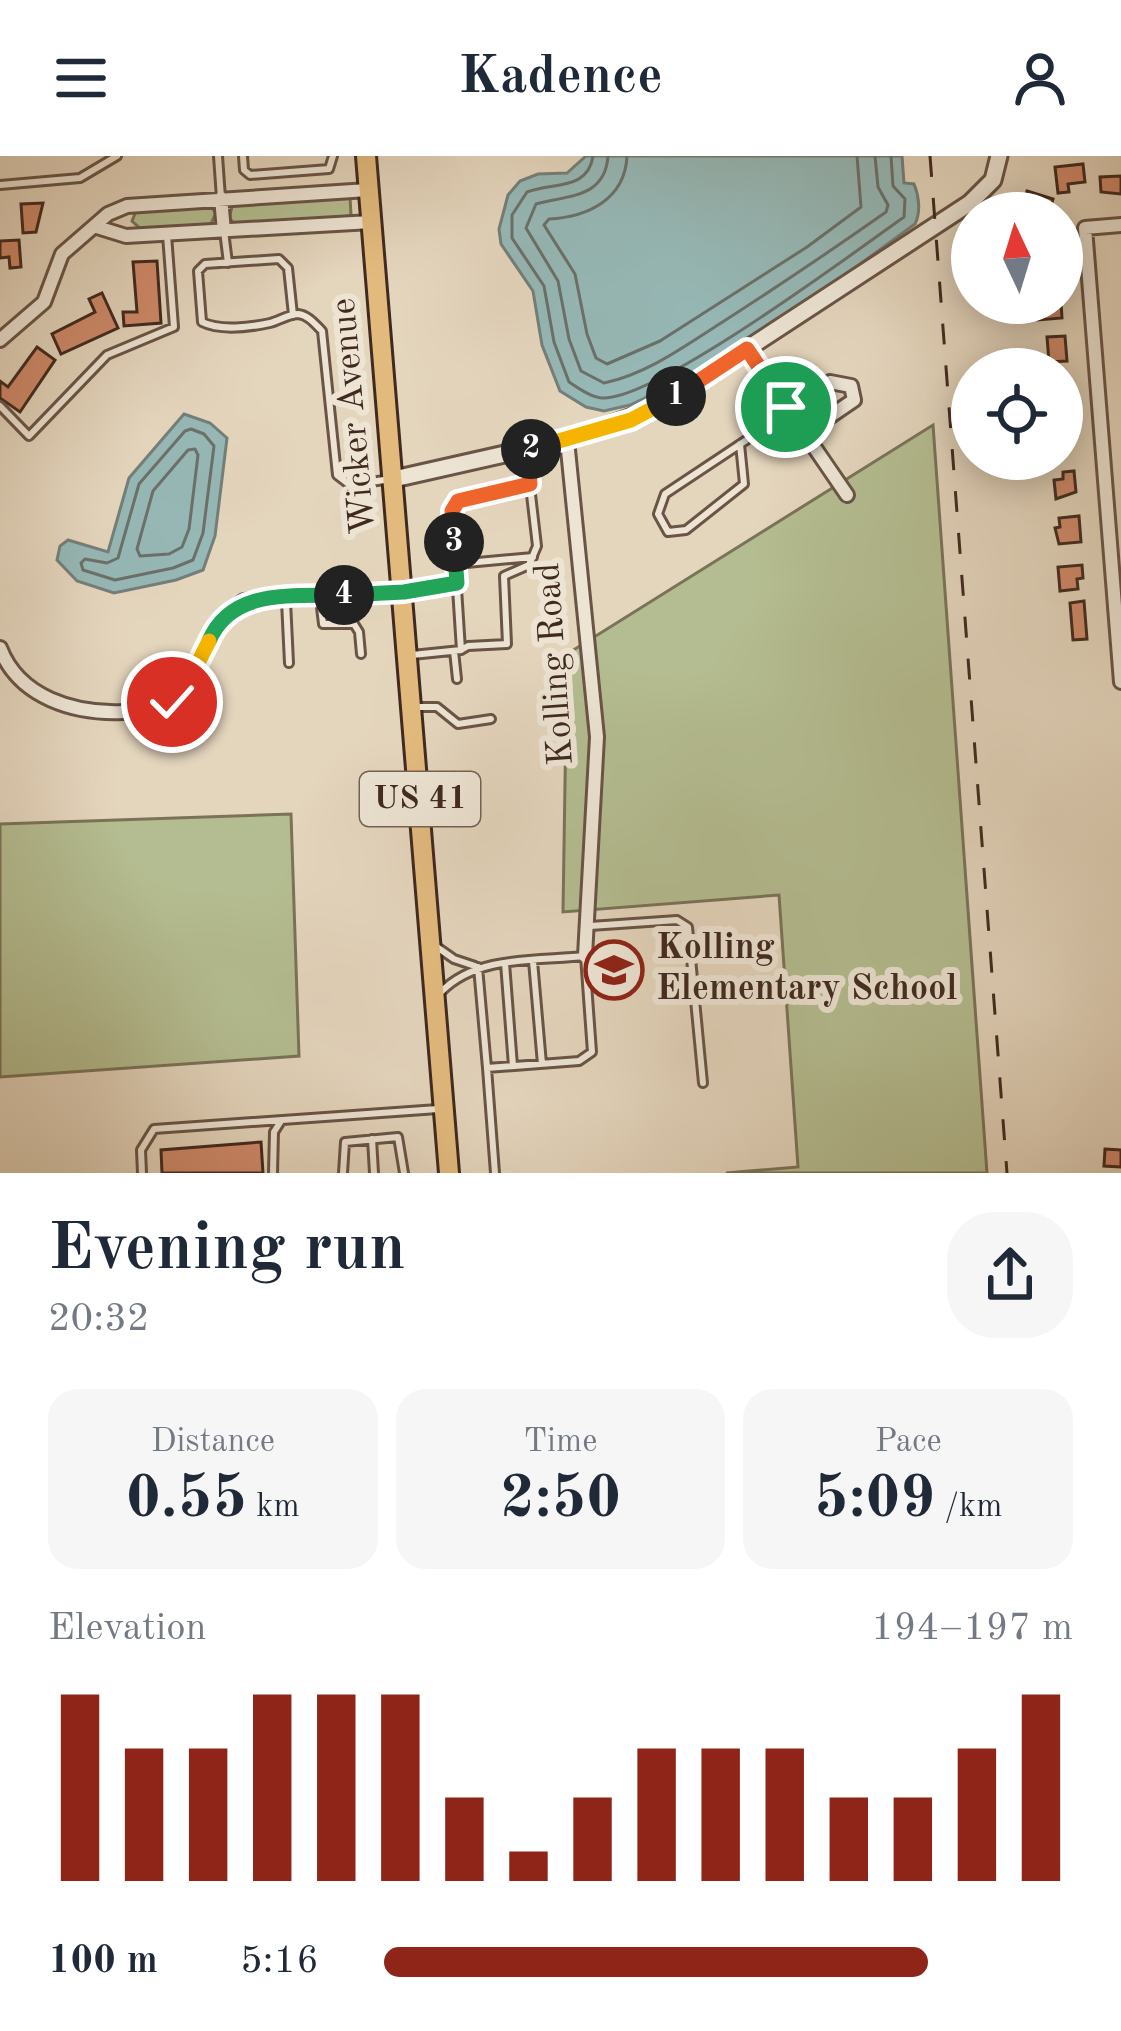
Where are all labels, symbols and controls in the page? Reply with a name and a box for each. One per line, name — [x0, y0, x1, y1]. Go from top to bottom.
icon: menu — [48, 45, 114, 111]
icon: person — [1007, 45, 1073, 111]
text: Kadence — [458, 51, 663, 105]
north arrow — [951, 192, 1083, 324]
map controls — [951, 192, 1083, 480]
street label: Wicker Avenue — [327, 297, 383, 535]
button: locate — [951, 348, 1083, 480]
pin — [735, 356, 837, 458]
pin: 1 — [646, 366, 706, 426]
icon: arrive — [753, 374, 819, 440]
text: 1 — [666, 379, 686, 412]
pin: 2 — [501, 419, 561, 479]
text: 2 — [521, 432, 541, 465]
pin: 3 — [424, 512, 484, 572]
text: 3 — [444, 525, 464, 558]
street label: Kolling Road — [531, 561, 581, 767]
pin: 4 — [314, 565, 374, 625]
text: 4 — [334, 578, 354, 611]
pin — [121, 651, 223, 753]
icon: check — [139, 669, 205, 735]
road number: US 41 — [360, 772, 480, 826]
place label: Kolling Elementary School — [656, 931, 957, 1008]
school or university icon: Kolling Elementary School — [583, 939, 645, 1001]
button: share — [947, 1212, 1073, 1338]
text: Evening run — [48, 1218, 406, 1284]
text: 20:32 — [48, 1300, 149, 1339]
text: Distance — [151, 1426, 275, 1459]
text: Time — [524, 1426, 597, 1459]
text: Pace — [875, 1426, 942, 1459]
text: 0.55 — [126, 1470, 247, 1530]
text: 2:50 — [500, 1470, 621, 1530]
text: 5:09 — [814, 1470, 935, 1530]
text: km — [247, 1491, 300, 1524]
text: /km — [935, 1491, 1002, 1524]
text: Elevation — [48, 1609, 207, 1648]
text: 194–197 m — [871, 1609, 1073, 1648]
text: 100 m — [48, 1942, 158, 1981]
text: 5:16 — [240, 1942, 319, 1981]

